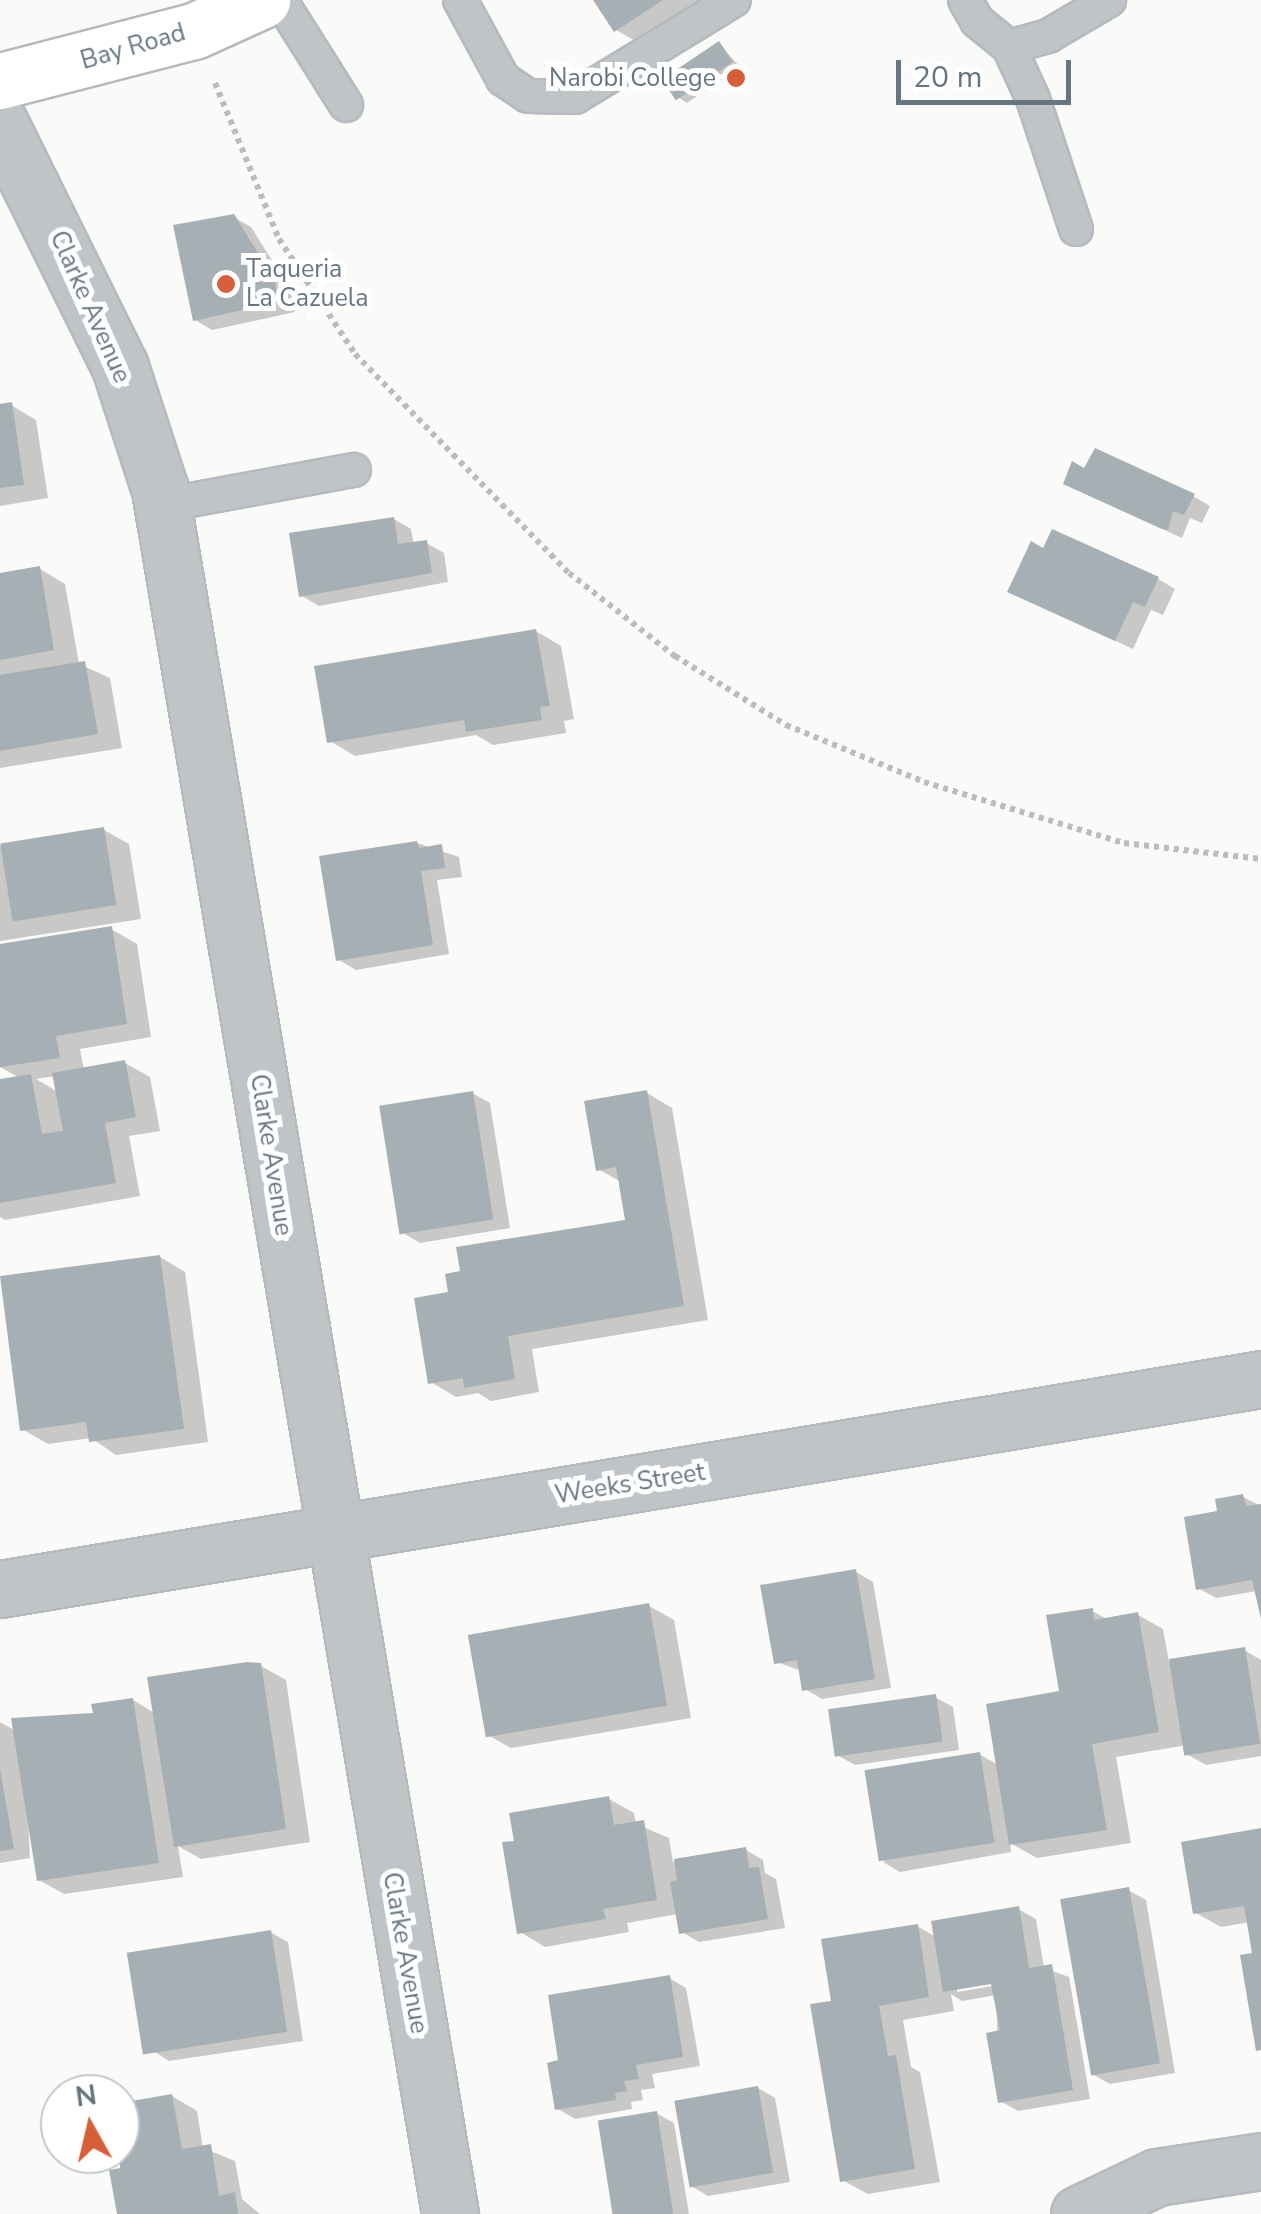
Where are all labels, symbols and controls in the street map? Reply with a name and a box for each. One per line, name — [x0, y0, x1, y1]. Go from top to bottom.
street label: Bay Road — [77, 18, 189, 76]
scale bar — [901, 40, 1076, 102]
text: 20 m — [913, 57, 982, 98]
place label: Narobi College — [549, 63, 716, 93]
marker: Narobi College — [725, 67, 747, 89]
street label: Clarke Avenue — [43, 226, 137, 388]
place label: Taqueria La Cazuela — [246, 255, 368, 314]
marker: Taqueria La Cazuela — [215, 273, 237, 295]
street label: Clarke Avenue — [243, 1072, 299, 1238]
street label: Weeks Street — [553, 1457, 707, 1511]
street label: Clarke Avenue — [376, 1870, 434, 2036]
north arrow — [40, 2074, 140, 2174]
text: N — [73, 2076, 99, 2117]

